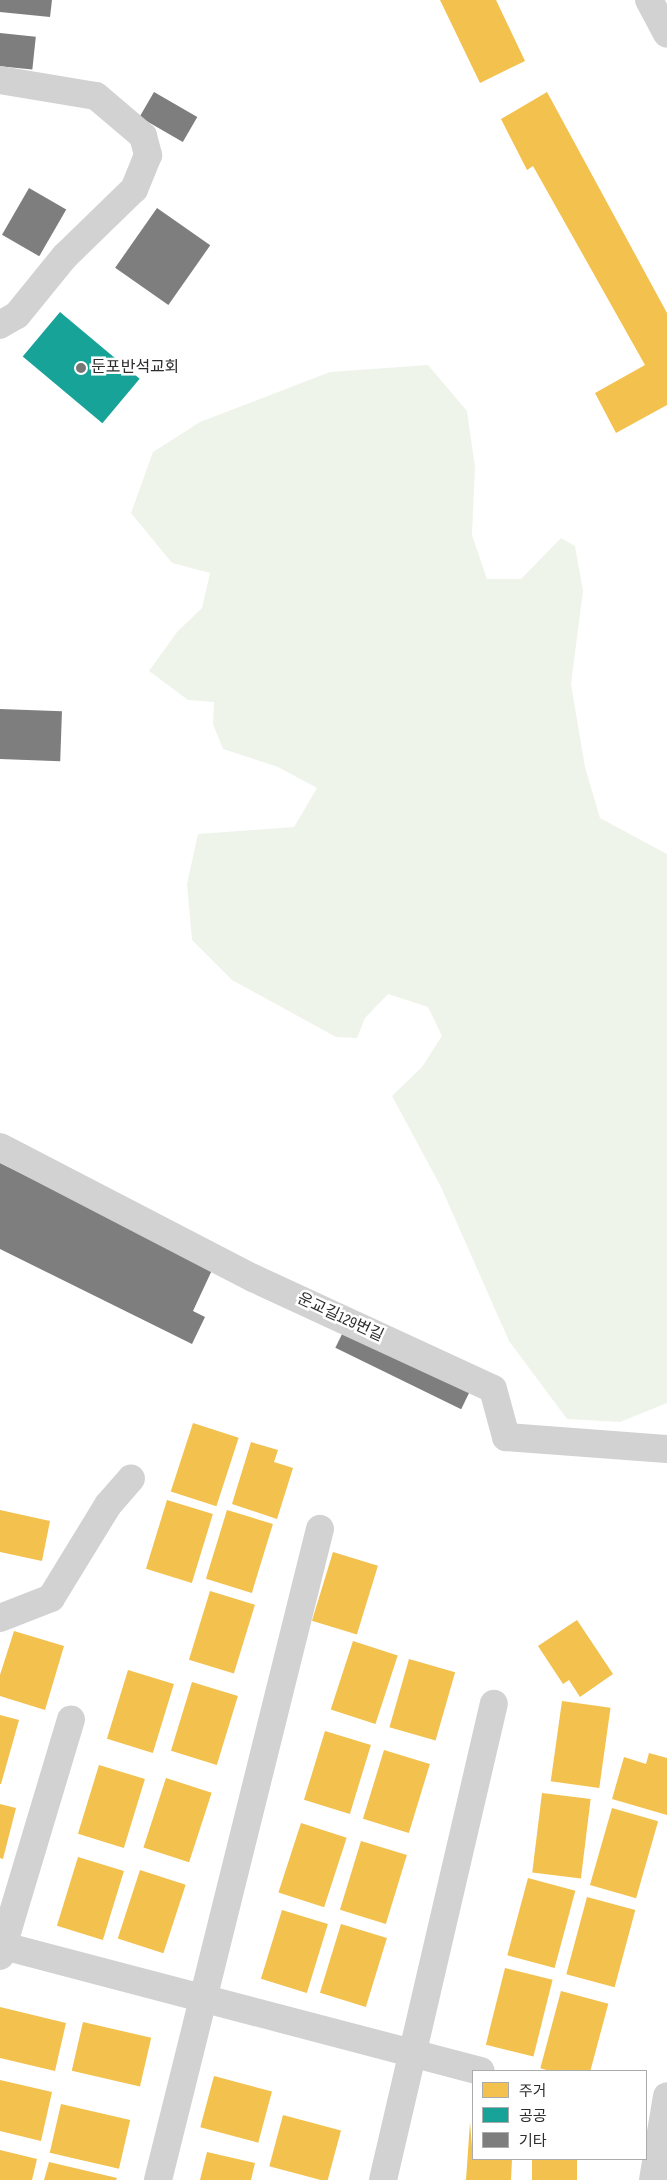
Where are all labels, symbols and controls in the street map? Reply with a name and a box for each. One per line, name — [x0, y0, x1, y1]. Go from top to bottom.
place label: 둔포반석교회 — [91, 358, 179, 378]
marker: 둔포반석교회 — [75, 362, 87, 374]
street label: 운교길129번길 — [294, 1290, 386, 1346]
legend — [472, 2070, 647, 2160]
text: 주거 — [519, 2082, 547, 2101]
text: 공공 — [519, 2107, 547, 2126]
text: 기타 — [519, 2132, 547, 2151]

